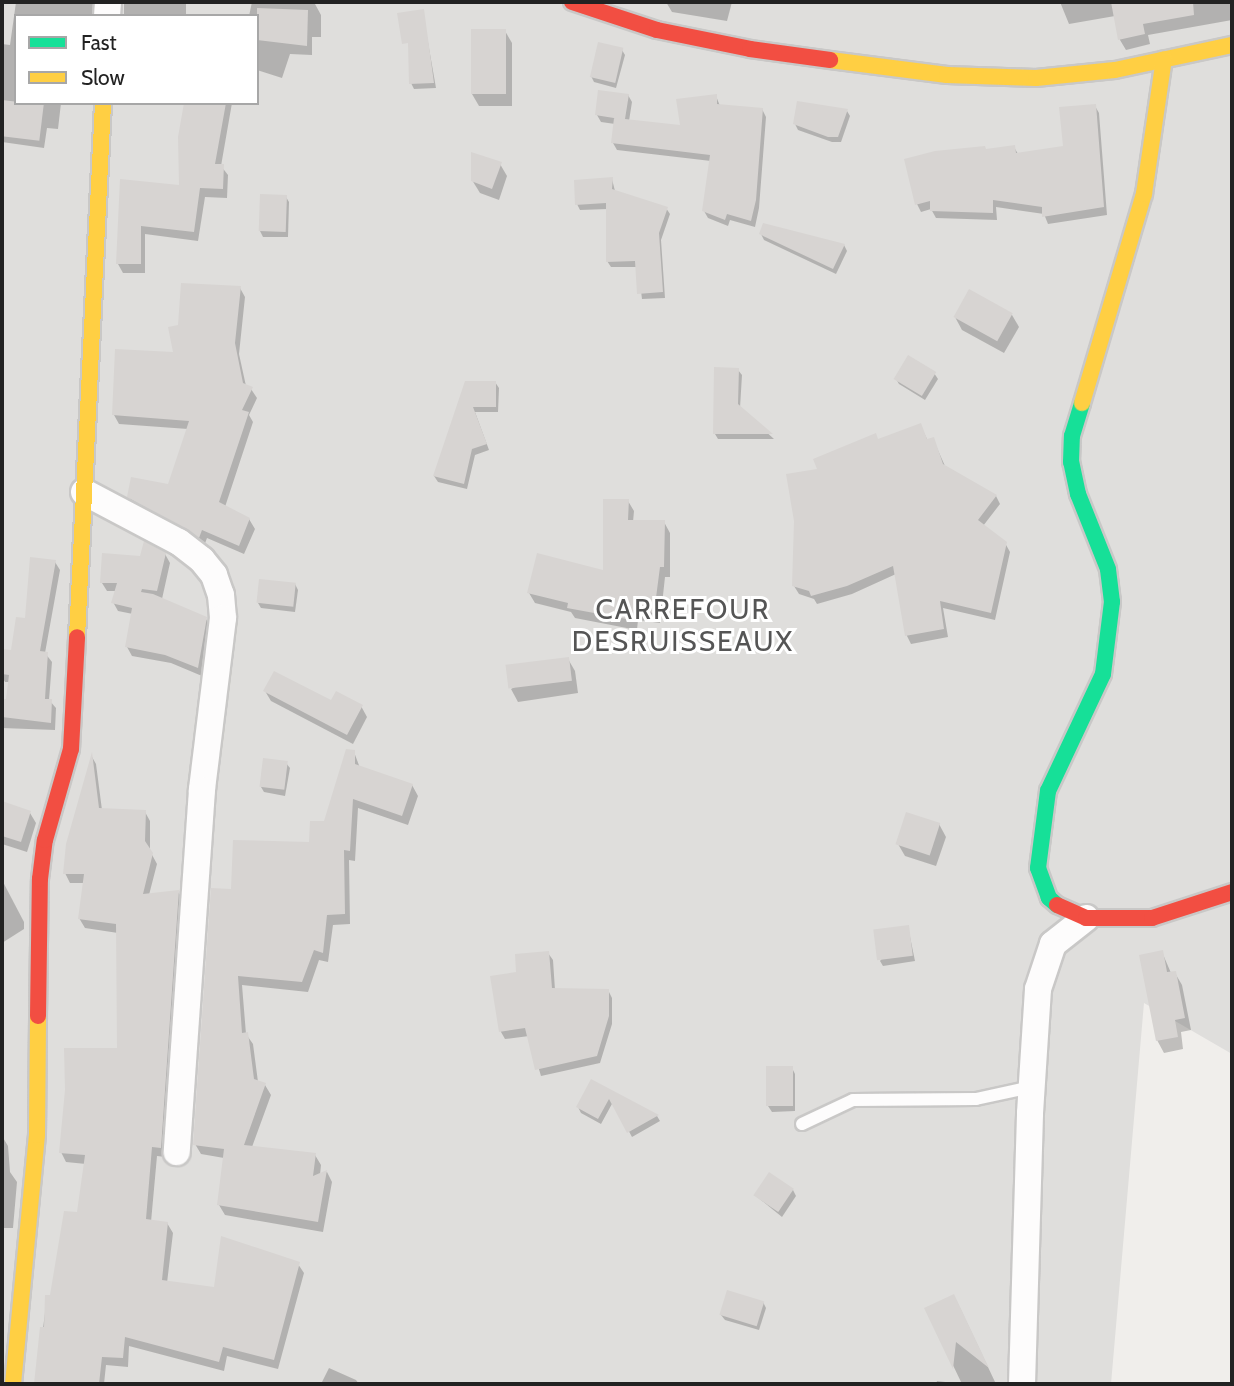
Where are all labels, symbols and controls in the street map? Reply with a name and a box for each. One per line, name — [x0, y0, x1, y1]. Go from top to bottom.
legend — [14, 14, 259, 105]
text: Fast — [81, 30, 117, 55]
text: Slow — [81, 65, 125, 90]
district label: CARREFOUR DESRUISSEAUX — [573, 592, 793, 658]

